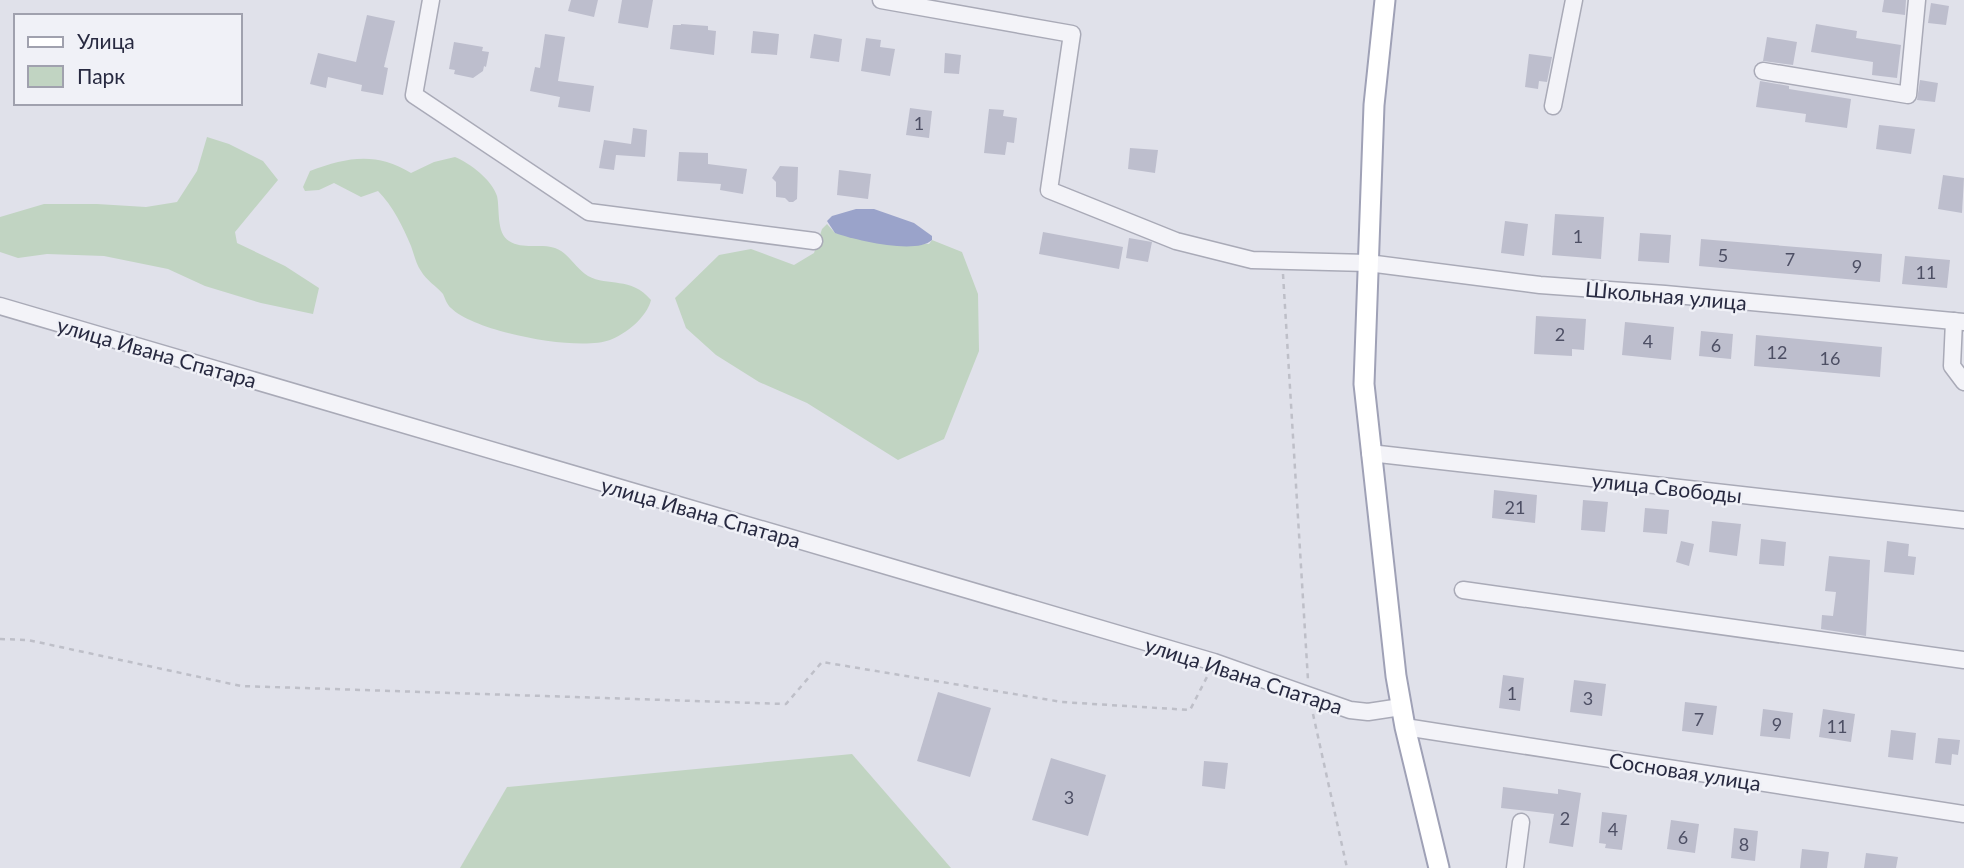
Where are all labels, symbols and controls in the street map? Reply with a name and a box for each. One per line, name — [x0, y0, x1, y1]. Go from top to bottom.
legend — [14, 14, 242, 105]
text: Улица — [77, 28, 135, 53]
text: Парк — [77, 63, 125, 88]
house number: 1 — [914, 112, 924, 134]
house number: 1 — [1573, 225, 1583, 247]
house number: 5 — [1718, 244, 1728, 266]
house number: 7 — [1785, 248, 1795, 270]
house number: 9 — [1852, 255, 1862, 277]
house number: 11 — [1916, 261, 1936, 283]
street label: Школьная улица — [1584, 275, 1748, 315]
street label: улица Ивана Спатара — [54, 312, 260, 392]
house number: 2 — [1555, 323, 1565, 345]
house number: 4 — [1643, 330, 1653, 352]
house number: 6 — [1711, 334, 1721, 356]
house number: 12 — [1767, 341, 1787, 363]
house number: 16 — [1820, 347, 1840, 369]
street label: улица Свободы — [1591, 467, 1743, 507]
street label: улица Ивана Спатара — [598, 472, 804, 552]
house number: 21 — [1505, 496, 1525, 518]
street label: улица Ивана Спатара — [1142, 631, 1346, 719]
house number: 1 — [1507, 682, 1517, 704]
house number: 3 — [1583, 687, 1593, 709]
house number: 7 — [1694, 708, 1704, 730]
house number: 9 — [1772, 713, 1782, 735]
house number: 11 — [1827, 715, 1847, 737]
street label: Сосновая улица — [1607, 747, 1763, 795]
house number: 3 — [1064, 786, 1074, 808]
house number: 2 — [1560, 807, 1570, 829]
house number: 4 — [1608, 818, 1618, 840]
house number: 6 — [1678, 826, 1688, 848]
house number: 8 — [1739, 833, 1749, 855]

